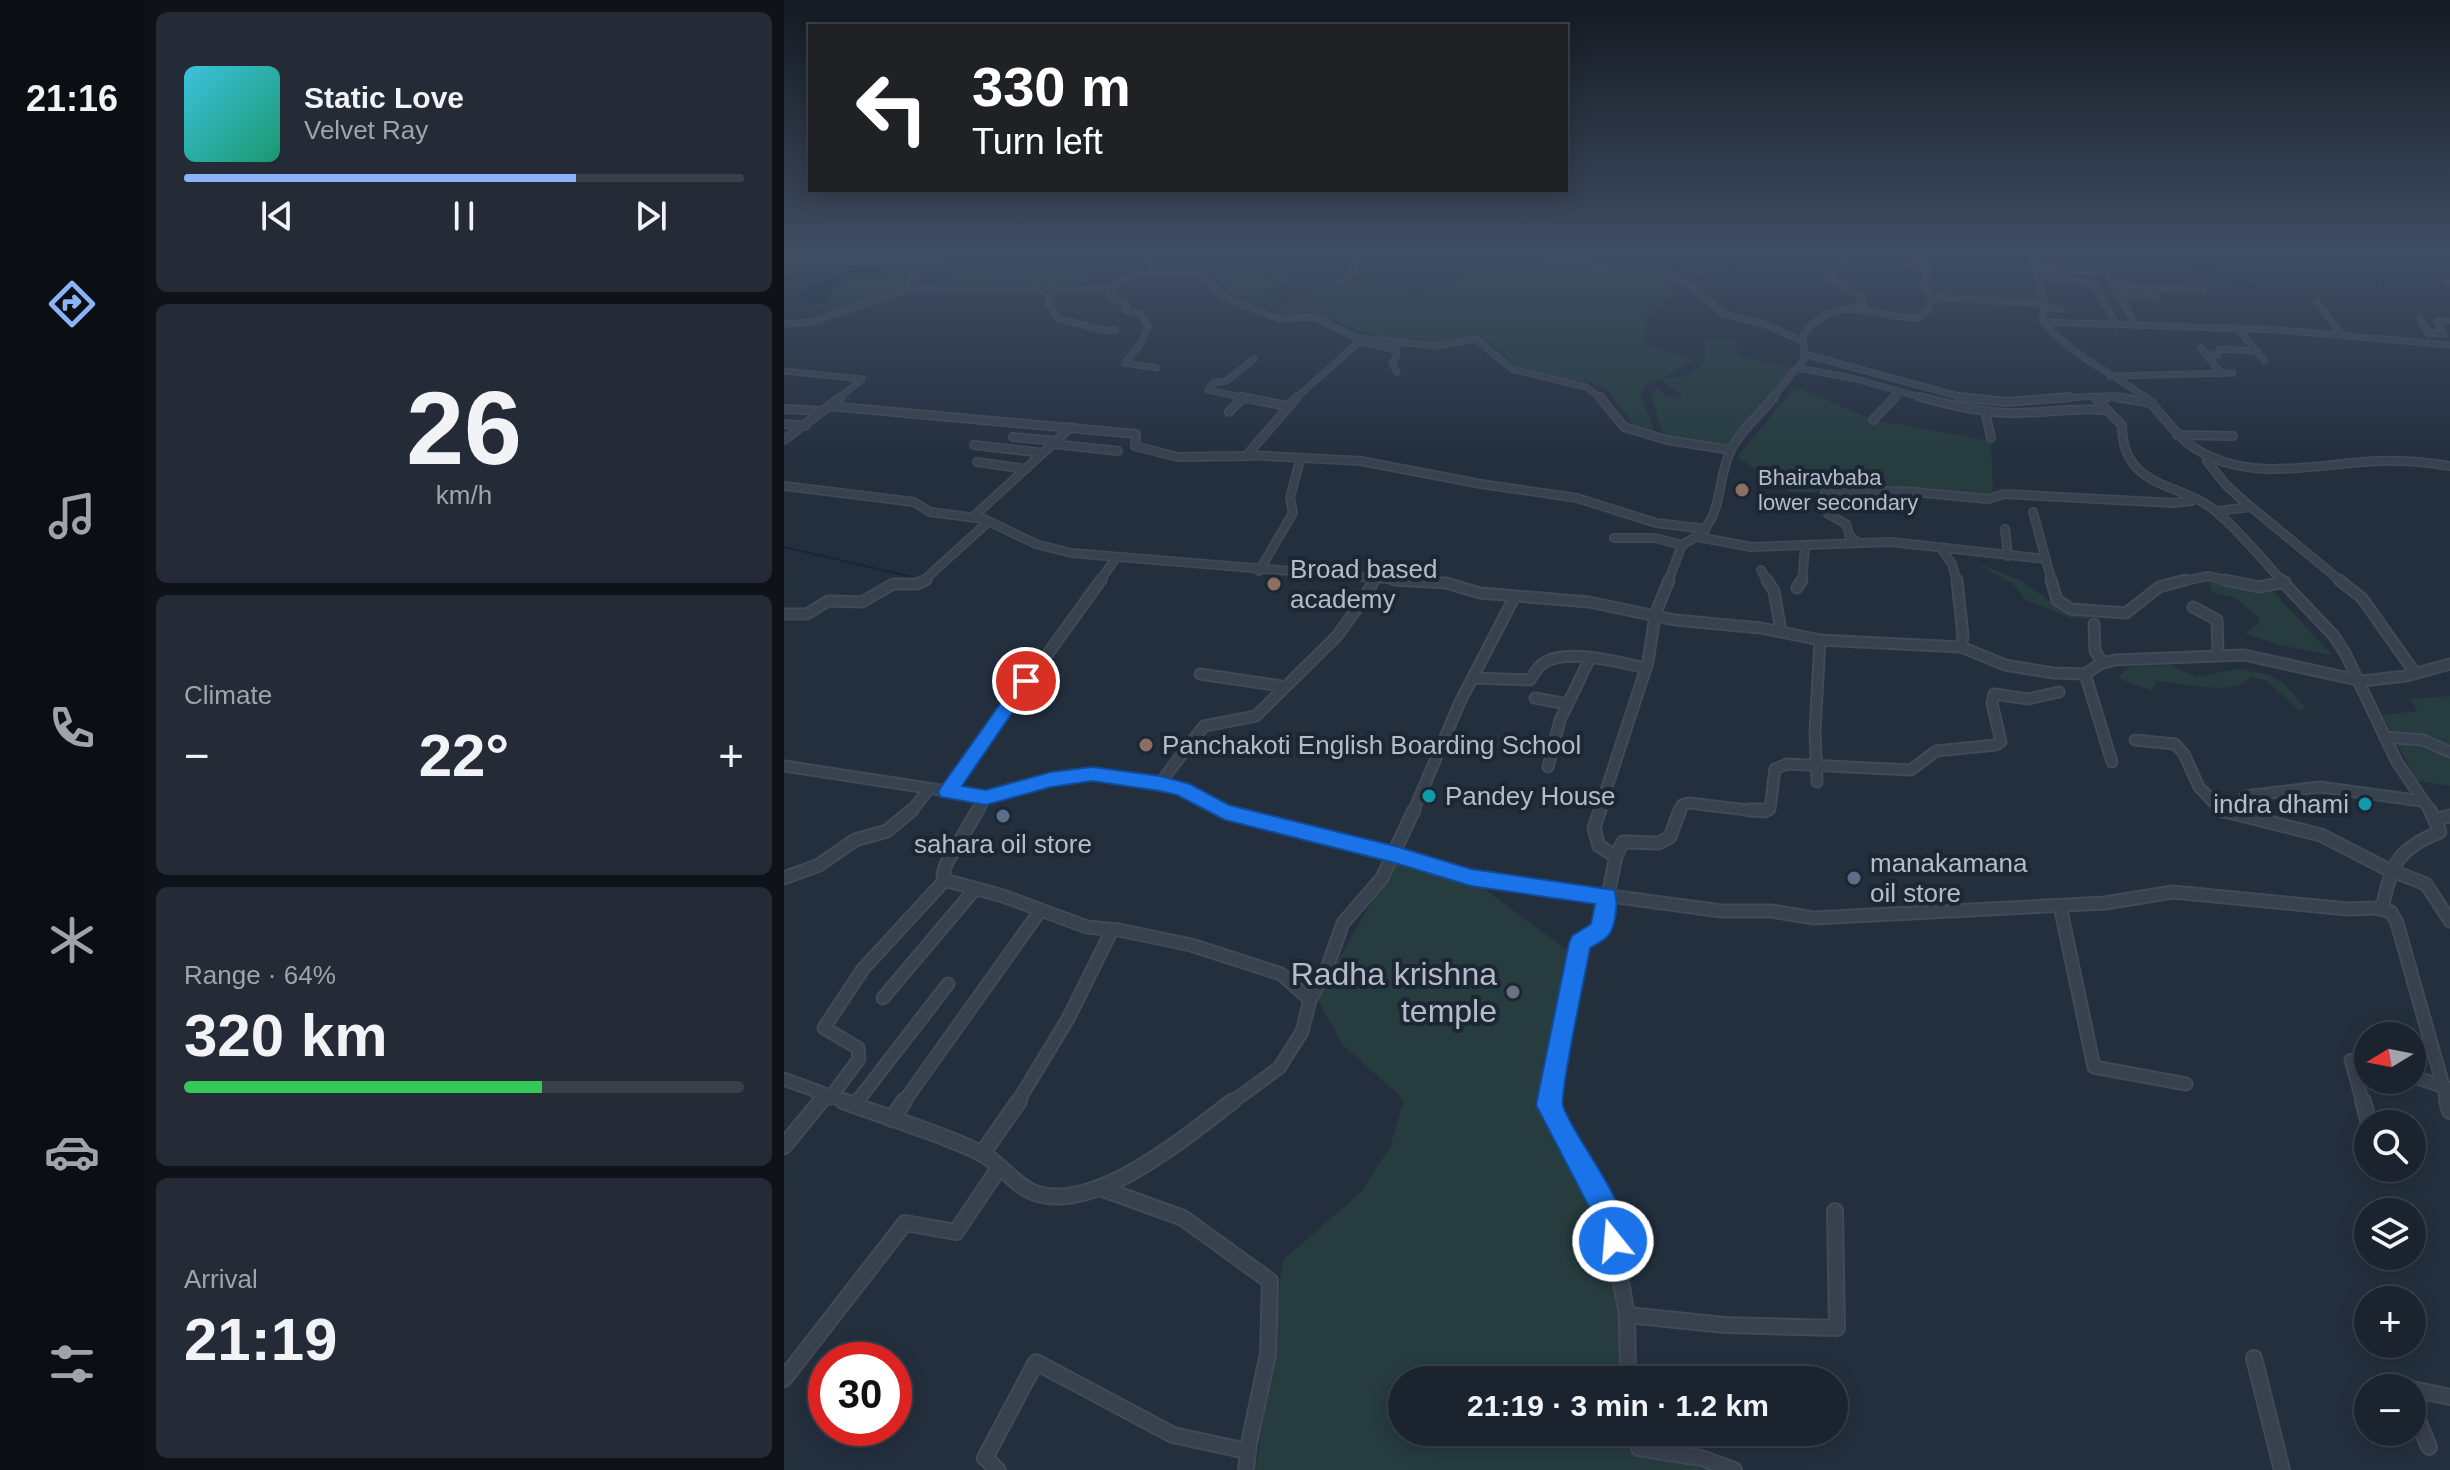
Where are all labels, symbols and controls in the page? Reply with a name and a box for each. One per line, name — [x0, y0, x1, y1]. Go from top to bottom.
text: 330 m — [972, 55, 1131, 118]
icon: left — [840, 56, 944, 160]
text: 21:16 — [26, 78, 118, 119]
text: Static Love — [304, 81, 464, 114]
text: Velvet Ray — [304, 115, 428, 145]
text: Turn left — [972, 121, 1103, 162]
icon: previous — [255, 194, 299, 238]
icon: pause — [442, 194, 486, 238]
icon: next — [629, 194, 673, 238]
icon: directions — [44, 276, 100, 332]
text: 26 — [406, 370, 522, 486]
place label: Bhairavbaba lower secondary — [1758, 465, 1918, 515]
text: km/h — [436, 480, 492, 510]
marker: Bhairavbaba lower secondary — [1733, 481, 1751, 499]
icon: music — [44, 488, 100, 544]
place label: Broad based academy — [1290, 554, 1437, 614]
marker: Broad based academy — [1265, 575, 1283, 593]
pin — [992, 647, 1060, 715]
icon: arrive — [1004, 659, 1048, 703]
text: Climate — [184, 680, 272, 710]
icon: phone — [44, 700, 100, 756]
text: 22° — [419, 722, 509, 789]
place label: Panchakoti English Boarding School — [1162, 730, 1581, 760]
text: − — [184, 731, 210, 780]
text: + — [718, 731, 744, 780]
marker: Panchakoti English Boarding School — [1137, 736, 1155, 754]
place label: Pandey House — [1445, 781, 1616, 811]
marker: Pandey House — [1420, 787, 1438, 805]
place label: indra dhami — [2213, 789, 2349, 819]
marker: indra dhami — [2356, 795, 2374, 813]
marker: sahara oil store — [994, 807, 1012, 825]
place label: sahara oil store — [914, 829, 1092, 859]
place label: manakamana oil store — [1870, 848, 2028, 908]
marker: manakamana oil store — [1845, 869, 1863, 887]
icon: climate — [44, 912, 100, 968]
place label: Radha krishna temple — [1291, 956, 1497, 1029]
text: Range · 64% — [184, 960, 336, 990]
marker: Radha krishna temple — [1504, 983, 1522, 1001]
text: 320 km — [184, 1002, 388, 1069]
north arrow — [2354, 1022, 2426, 1094]
map controls — [2354, 1022, 2426, 1446]
button: search — [2354, 1110, 2426, 1182]
icon: car — [44, 1124, 100, 1180]
button: layers — [2354, 1198, 2426, 1270]
position arrow — [1571, 1199, 1655, 1283]
text: Arrival — [184, 1264, 258, 1294]
button: + — [2354, 1286, 2426, 1358]
text: 21:19 — [184, 1306, 337, 1373]
icon: filters — [44, 1336, 100, 1392]
speed limit sign: 30 — [808, 1342, 912, 1446]
button: − — [2354, 1374, 2426, 1446]
text: 21:19 · 3 min · 1.2 km — [1467, 1389, 1769, 1422]

